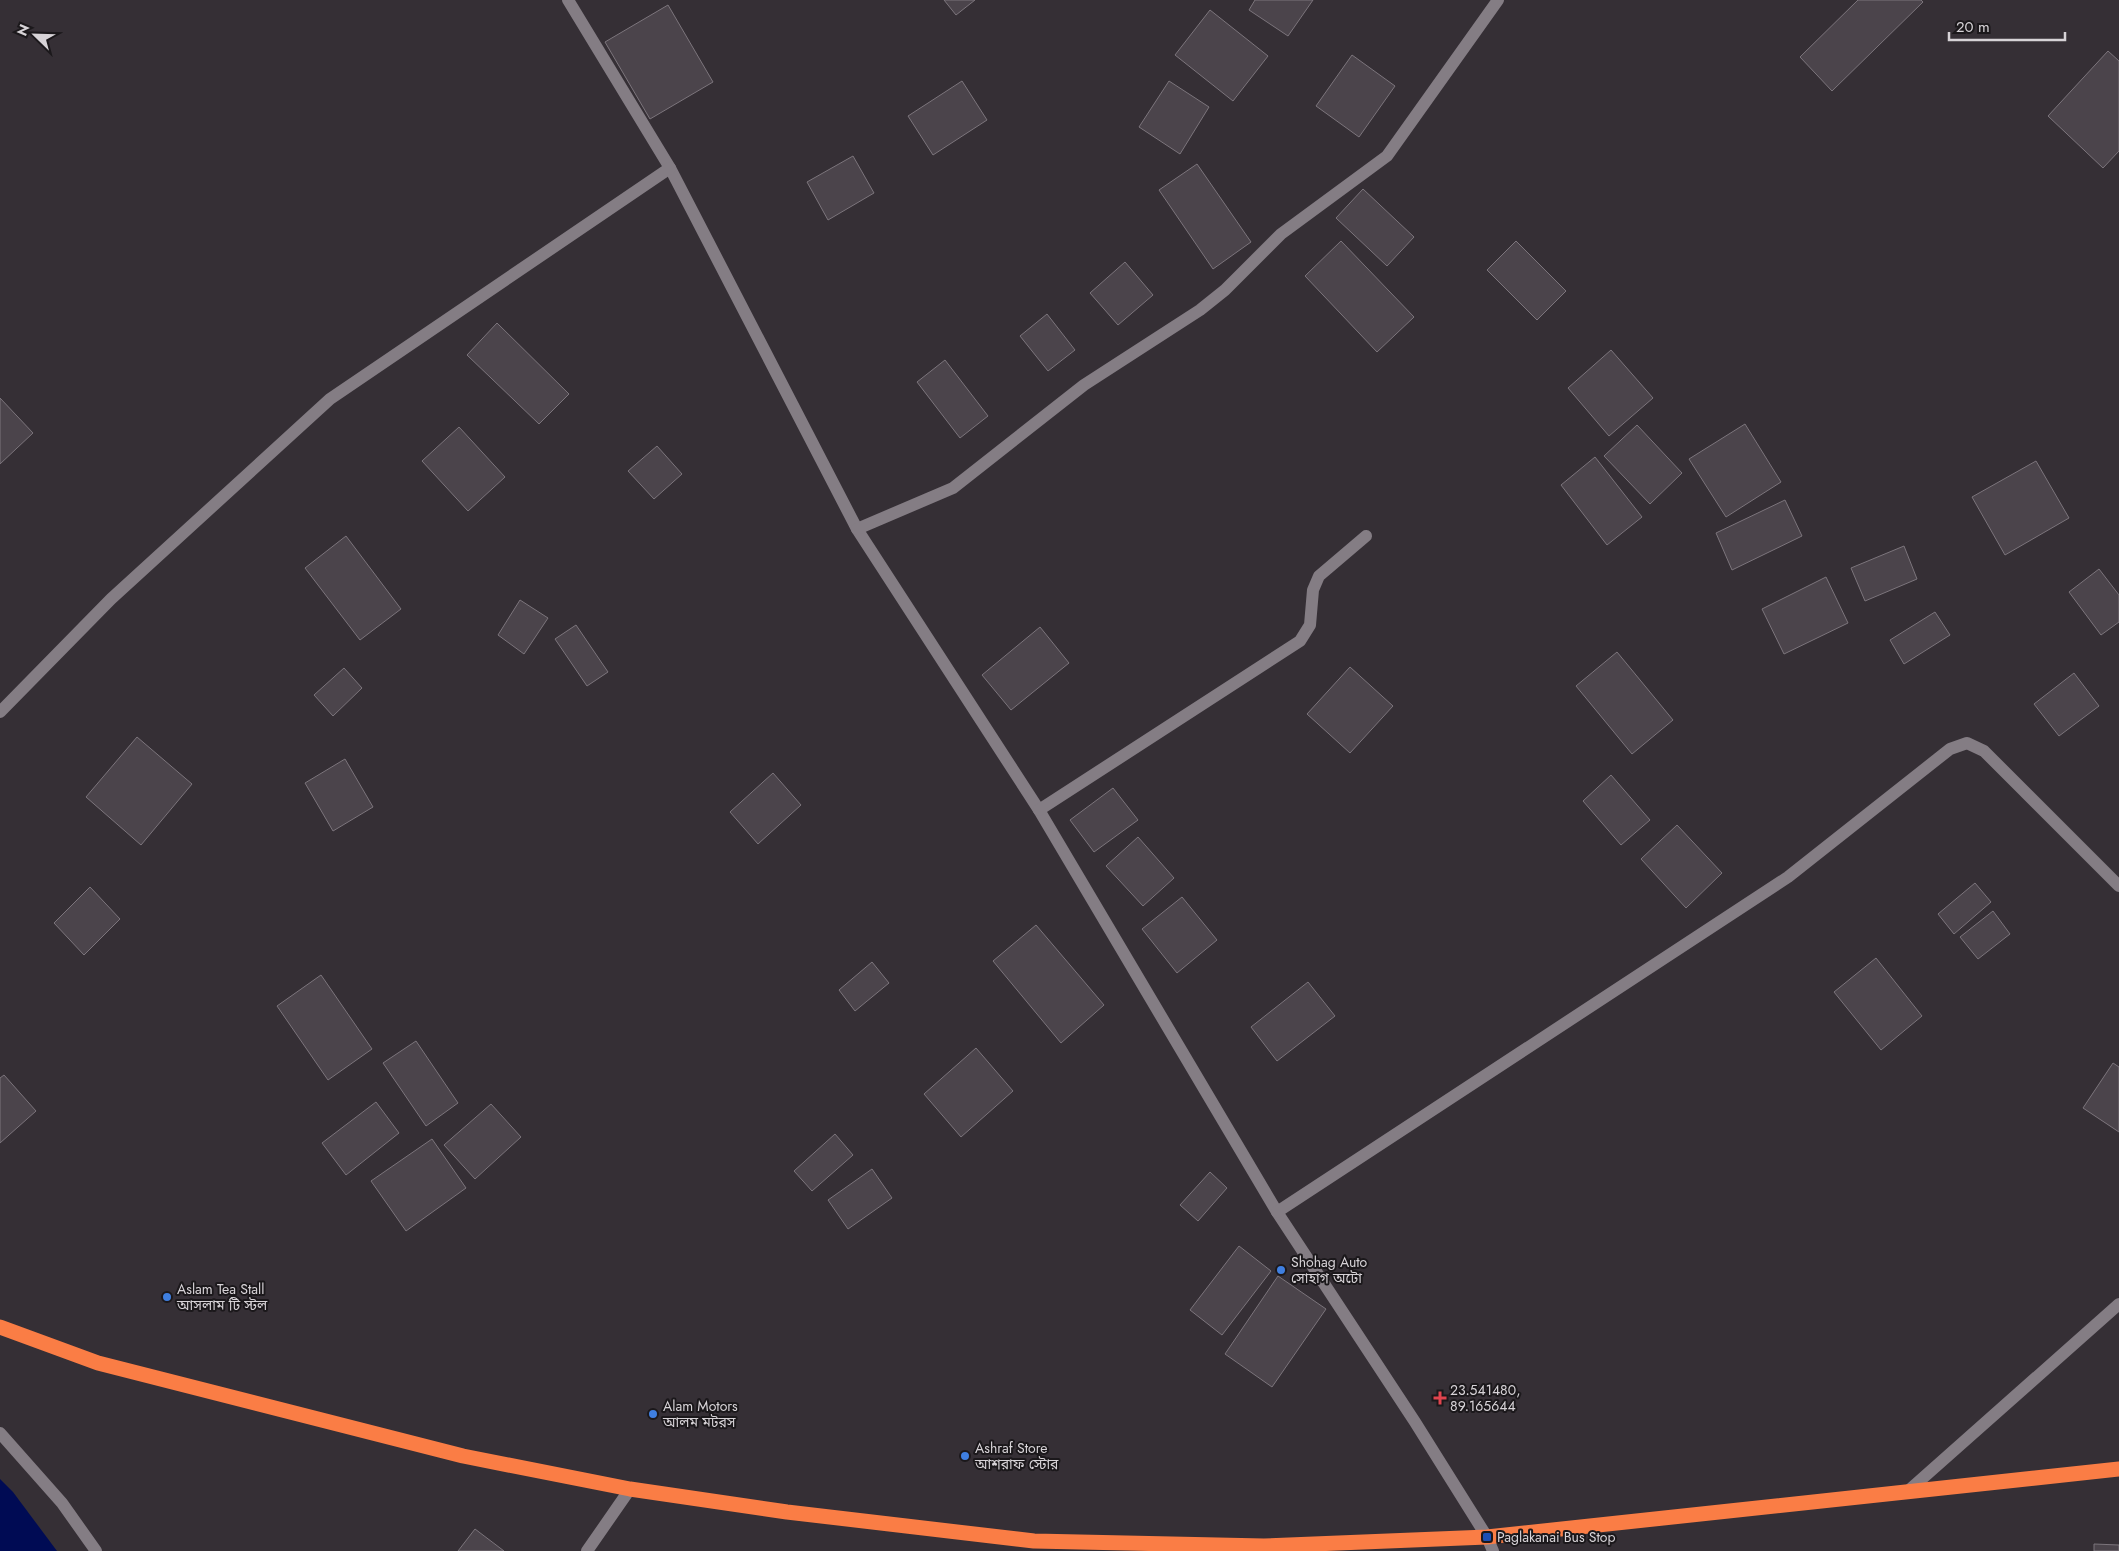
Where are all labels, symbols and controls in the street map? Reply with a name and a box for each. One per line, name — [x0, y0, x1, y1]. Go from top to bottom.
north arrow — [10, 10, 60, 60]
scale bar — [1949, 10, 2065, 42]
text: 20 m — [1956, 16, 1990, 38]
text: N — [12, 21, 34, 39]
place label: Shohag Auto সোহাগ অটো — [1291, 1252, 1368, 1288]
marker: Shohag Auto সোহাগ অটো — [1275, 1264, 1287, 1276]
place label: Aslam Tea Stall আসলাম টি স্টল — [176, 1279, 268, 1315]
marker: Aslam Tea Stall আসলাম টি স্টল — [161, 1291, 173, 1303]
place label: 23.541480, 89.165644 — [1450, 1380, 1520, 1416]
marker: 23.541480, 89.165644 — [1434, 1392, 1446, 1404]
place label: Alam Motors আলম মটরস — [662, 1396, 738, 1432]
marker: Alam Motors আলম মটরস — [647, 1408, 659, 1420]
place label: Ashraf Store আশরাফ স্টোর — [974, 1438, 1059, 1474]
marker: Ashraf Store আশরাফ স্টোর — [959, 1450, 971, 1462]
place label: Paglakanai Bus Stop — [1497, 1527, 1615, 1547]
marker: Paglakanai Bus Stop — [1481, 1531, 1493, 1543]

